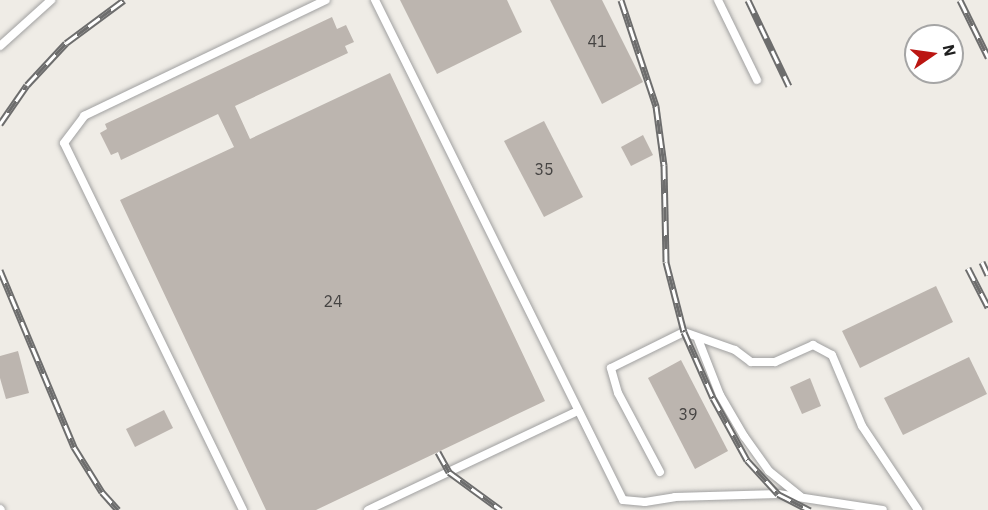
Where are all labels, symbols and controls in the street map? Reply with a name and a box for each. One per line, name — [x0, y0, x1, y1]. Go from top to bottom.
north arrow — [904, 24, 964, 84]
house number: 41 — [587, 31, 607, 51]
text: N — [939, 43, 961, 58]
house number: 35 — [534, 159, 554, 179]
house number: 24 — [323, 291, 343, 311]
house number: 39 — [678, 404, 698, 424]

